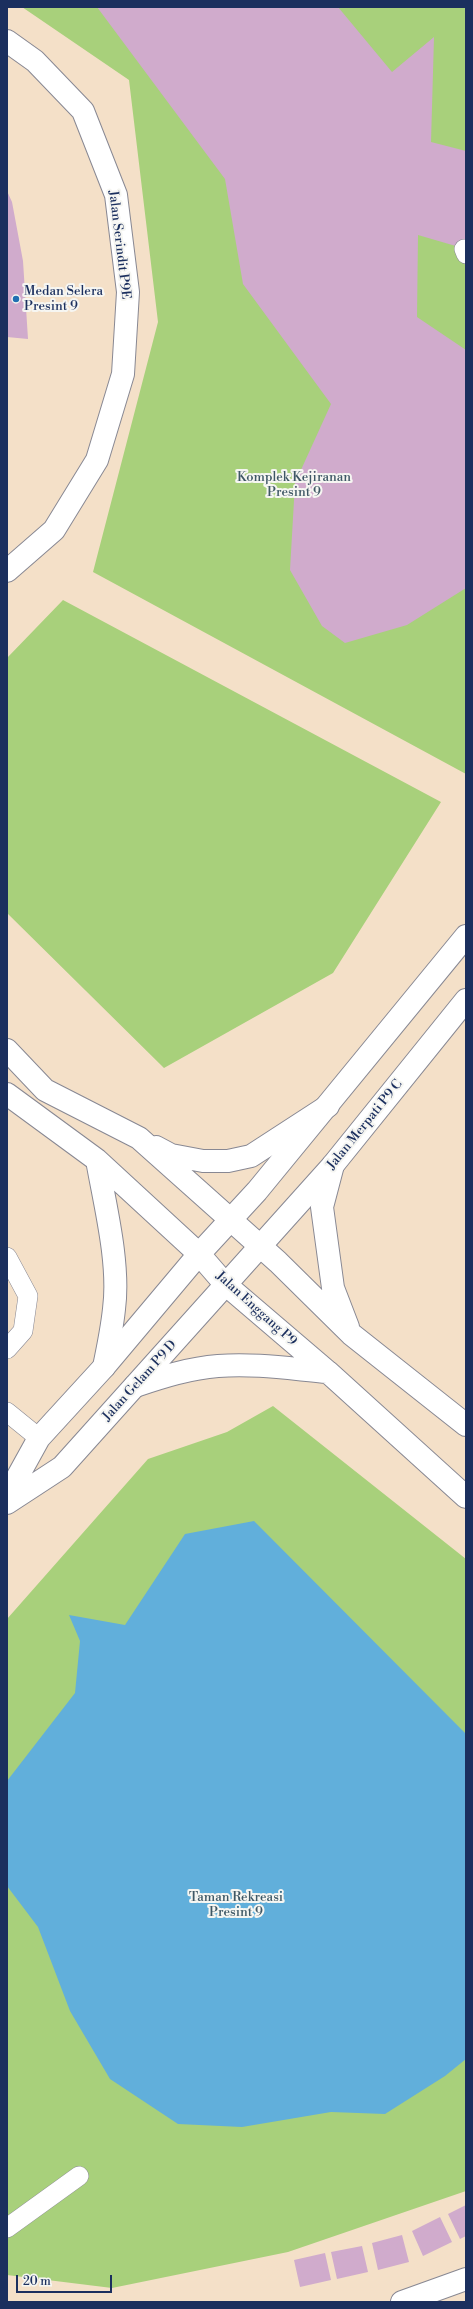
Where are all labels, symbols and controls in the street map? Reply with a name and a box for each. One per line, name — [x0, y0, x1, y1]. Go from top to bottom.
street label: Jalan Serindit P9E — [105, 190, 133, 300]
place label: Medan Selera Presint 9 — [24, 284, 103, 315]
marker: Medan Selera Presint 9 — [11, 294, 21, 304]
park label: Komplek Kejiranan Presint 9 — [237, 470, 351, 501]
street label: Jalan Merpati P9 C — [324, 1077, 406, 1173]
street label: Jalan Enggang P9 — [212, 1269, 300, 1349]
street label: Jalan Gelam P9 D — [100, 1337, 180, 1425]
park label: Taman Rekreasi Presint 9 — [189, 1890, 283, 1921]
scale bar — [18, 2267, 114, 2293]
text: 20 m — [23, 2274, 51, 2289]

